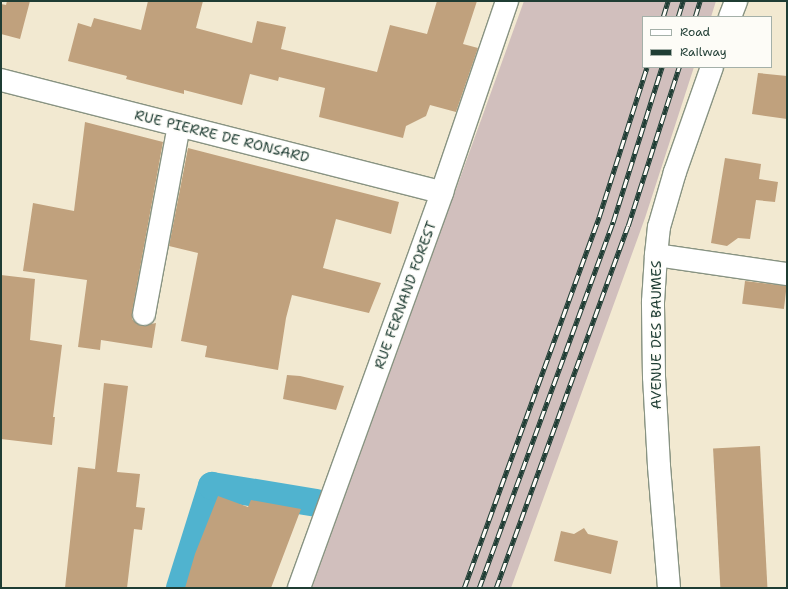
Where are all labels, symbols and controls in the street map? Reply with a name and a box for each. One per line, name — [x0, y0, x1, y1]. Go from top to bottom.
legend — [642, 16, 772, 68]
text: Road — [680, 24, 710, 40]
text: Railway — [680, 44, 727, 60]
street label: RUE PIERRE DE RONSARD — [133, 106, 311, 166]
street label: RUE FERNAND FOREST — [370, 219, 440, 371]
street label: AVENUE DES BAUMES — [648, 261, 664, 409]

